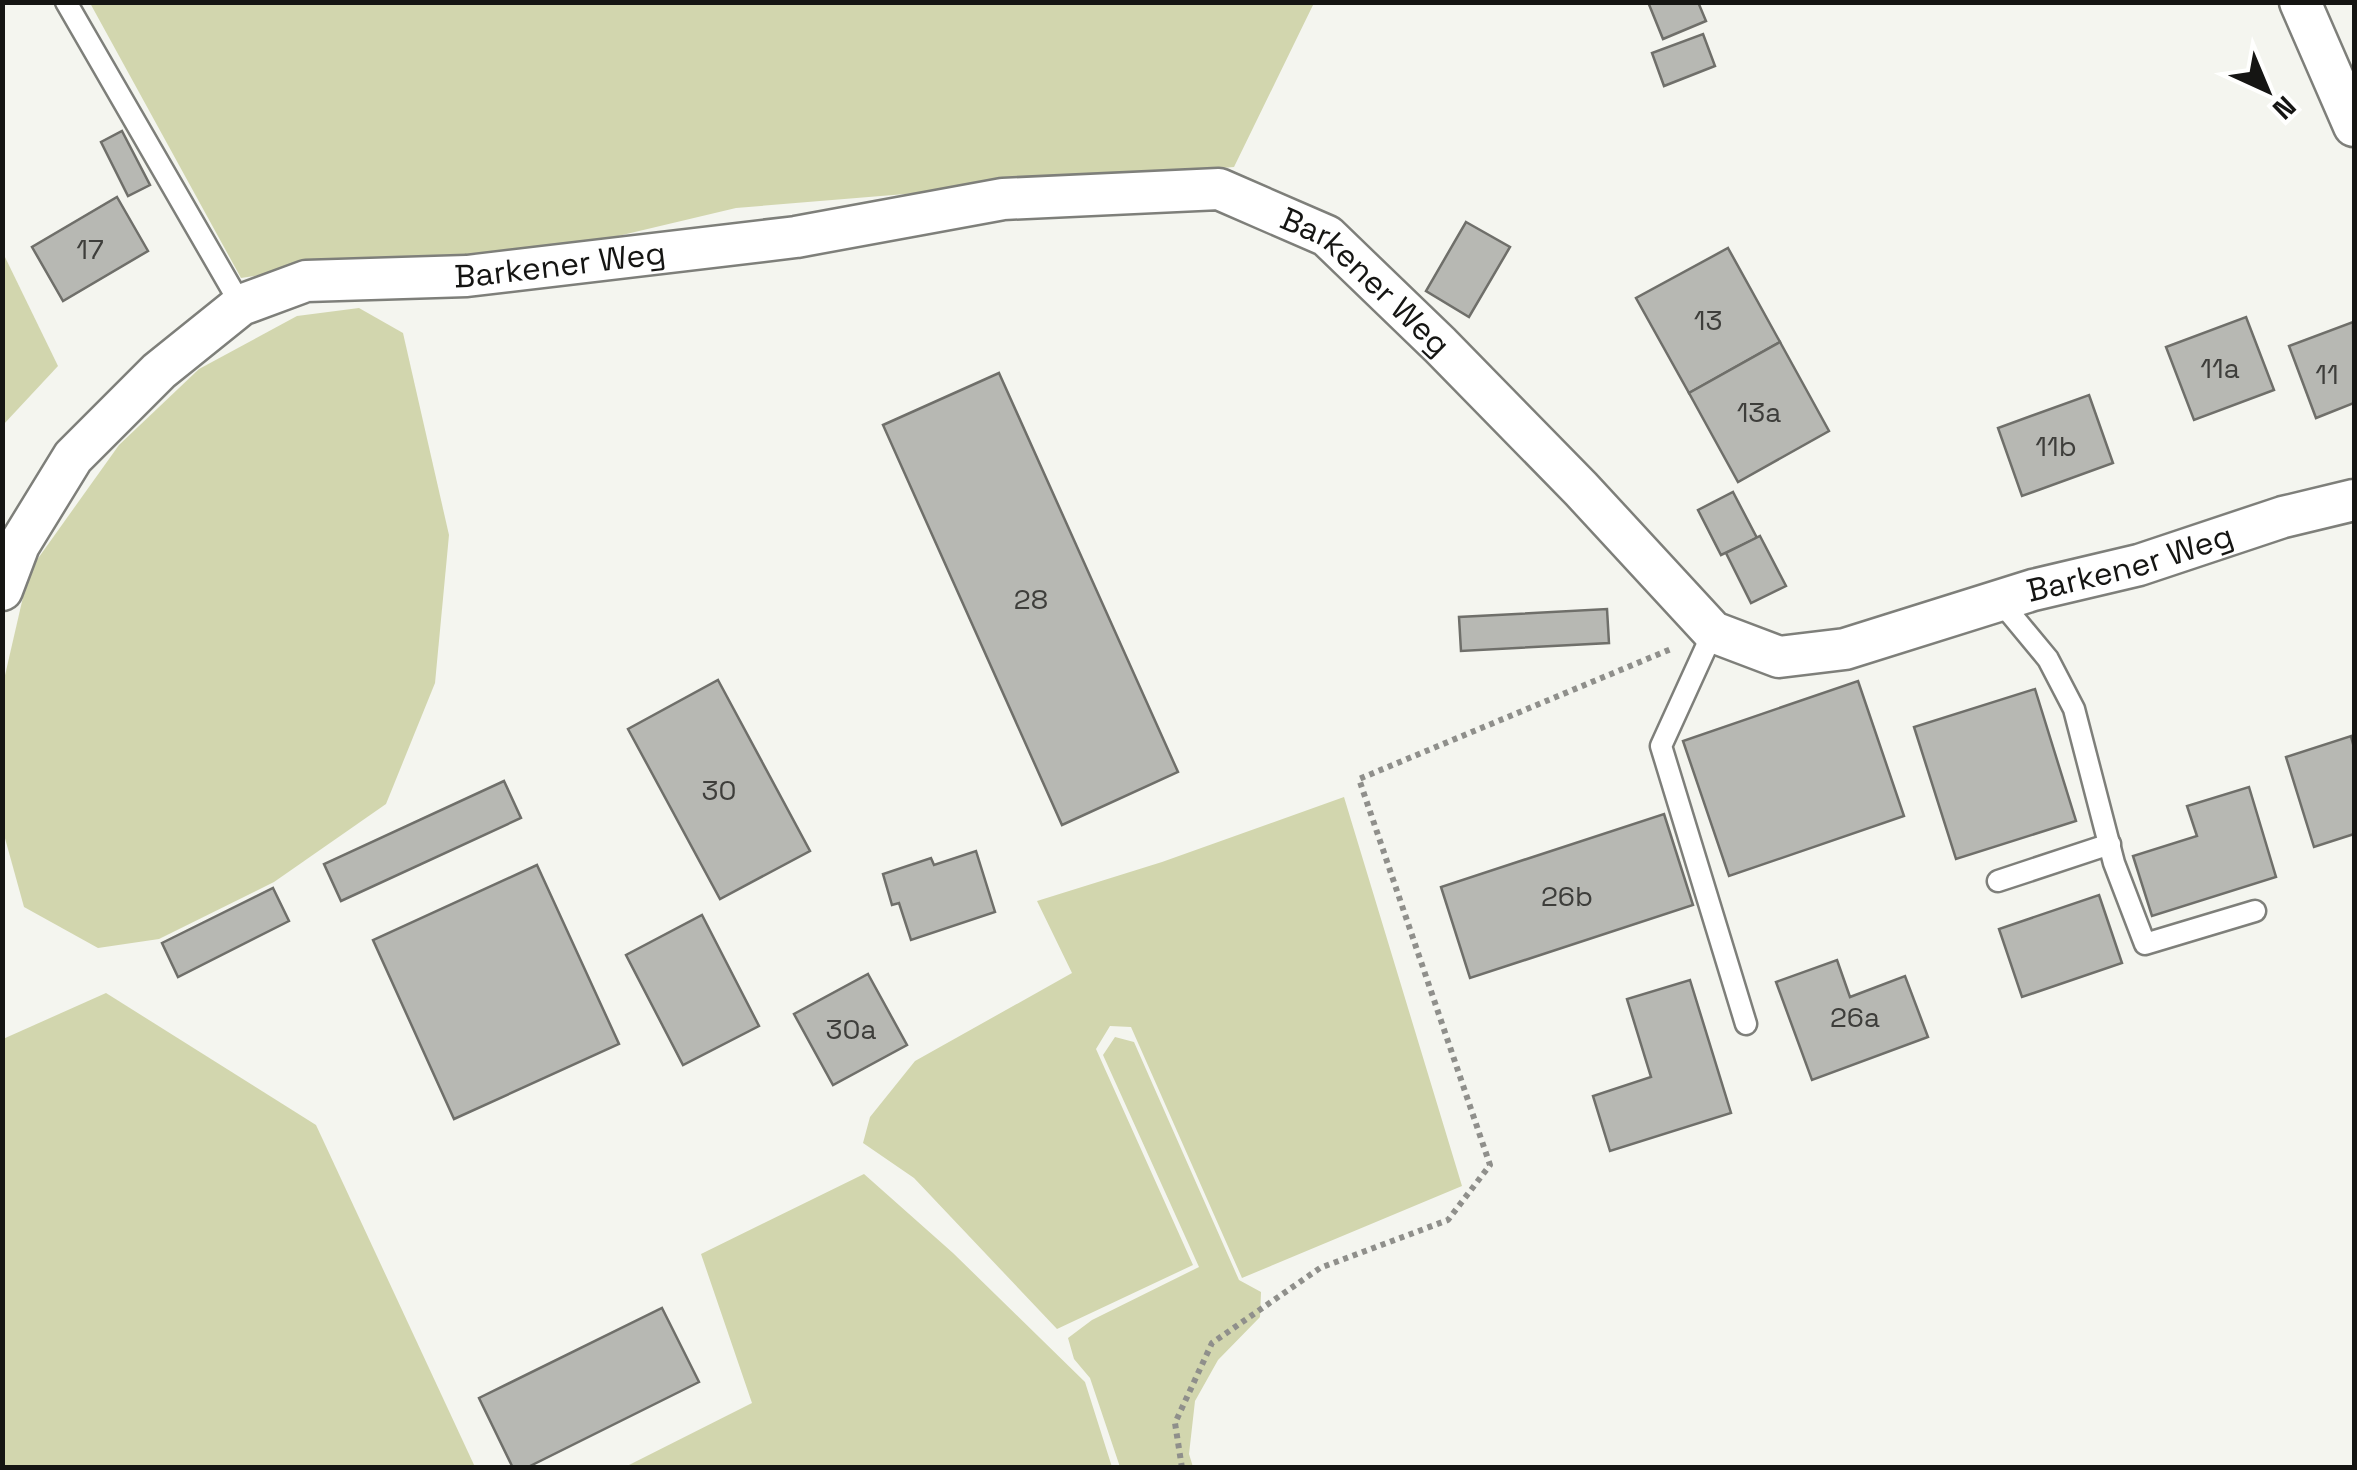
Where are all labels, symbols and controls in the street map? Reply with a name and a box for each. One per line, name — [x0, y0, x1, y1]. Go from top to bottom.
north arrow — [2217, 40, 2317, 140]
text: N — [2265, 89, 2304, 127]
street label: Barkener Weg — [1274, 198, 1459, 364]
house number: 17 — [76, 231, 104, 267]
street label: Barkener Weg — [453, 233, 668, 296]
house number: 13 — [1694, 302, 1722, 338]
house number: 11a — [2200, 350, 2240, 386]
house number: 11 — [2315, 356, 2339, 392]
house number: 13a — [1737, 394, 1781, 430]
house number: 11b — [2035, 428, 2077, 464]
street label: Barkener Weg — [2023, 515, 2238, 611]
house number: 28 — [1014, 581, 1048, 617]
house number: 30 — [702, 772, 736, 808]
house number: 26b — [1541, 878, 1593, 914]
house number: 26a — [1830, 999, 1880, 1035]
house number: 30a — [826, 1011, 876, 1047]

